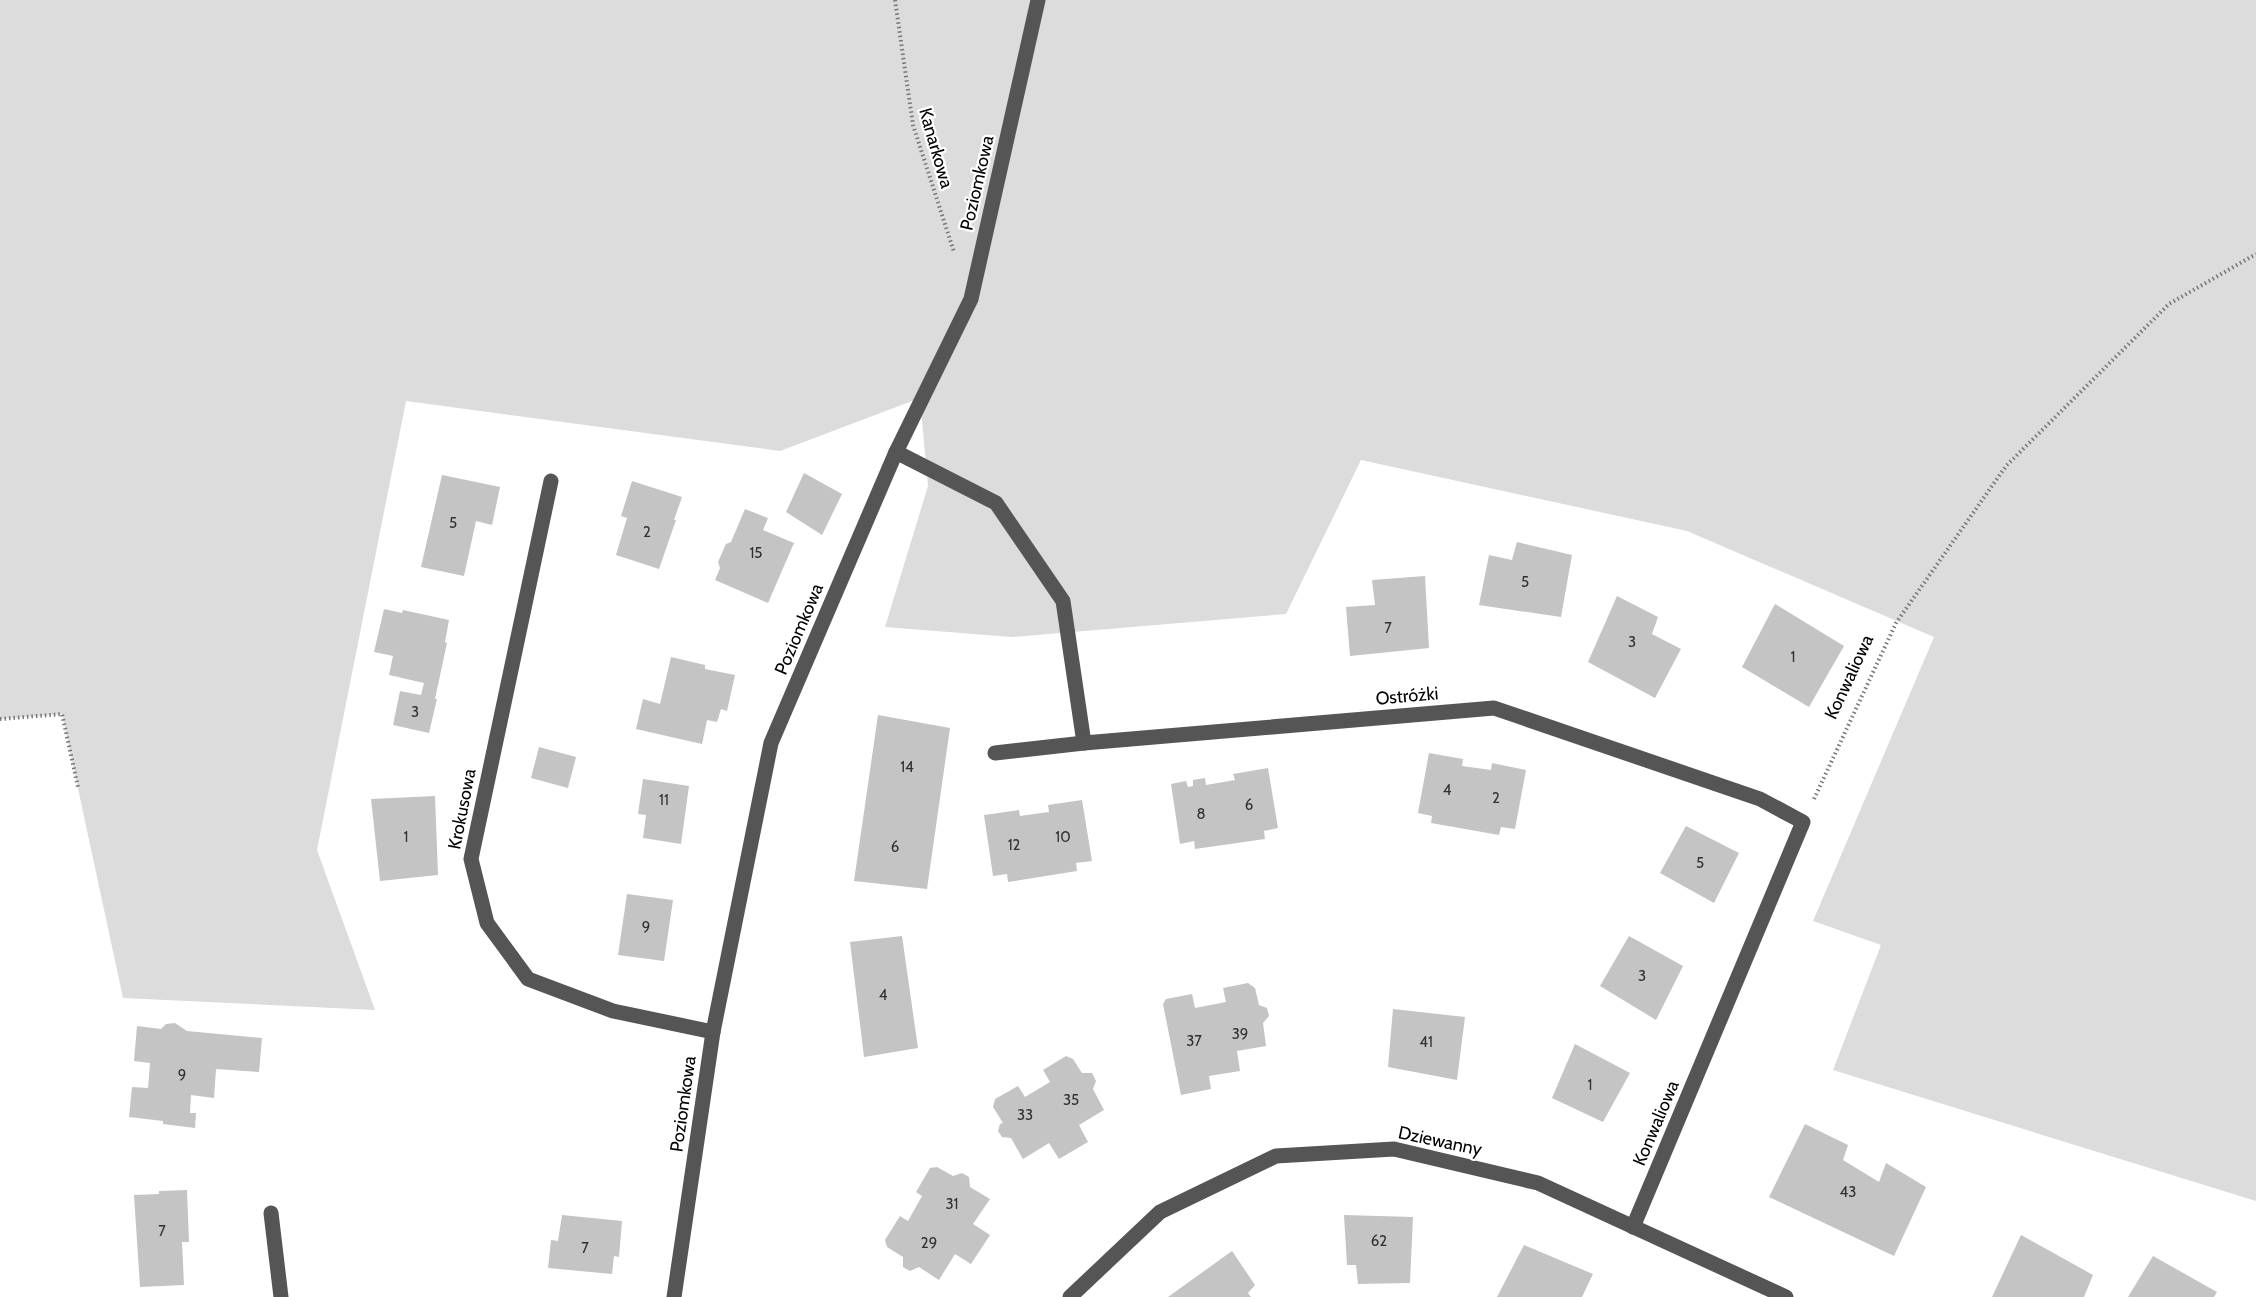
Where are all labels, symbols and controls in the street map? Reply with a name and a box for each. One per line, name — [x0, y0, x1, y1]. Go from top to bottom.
street label: Kanarkowa — [914, 105, 958, 191]
street label: Poziomkowa — [955, 133, 999, 233]
house number: 5 — [449, 514, 457, 532]
house number: 2 — [643, 523, 651, 541]
house number: 15 — [749, 544, 763, 562]
house number: 5 — [1521, 573, 1529, 591]
street label: Poziomkowa — [770, 580, 828, 678]
house number: 7 — [1384, 619, 1392, 637]
street label: Konwaliowa — [1820, 631, 1878, 723]
house number: 3 — [1628, 633, 1636, 651]
house number: 1 — [1791, 648, 1795, 666]
street label: Ostróżki — [1375, 682, 1439, 710]
house number: 3 — [411, 703, 419, 721]
house number: 14 — [900, 758, 914, 776]
street label: Krokusowa — [443, 766, 481, 851]
house number: 4 — [1443, 781, 1452, 799]
house number: 2 — [1492, 789, 1500, 807]
house number: 11 — [659, 791, 669, 809]
house number: 6 — [1245, 796, 1253, 814]
house number: 8 — [1196, 805, 1206, 823]
house number: 1 — [404, 828, 408, 846]
house number: 10 — [1055, 828, 1071, 846]
house number: 12 — [1008, 836, 1021, 854]
house number: 6 — [891, 838, 899, 856]
house number: 5 — [1696, 854, 1704, 872]
house number: 9 — [642, 918, 650, 936]
house number: 3 — [1638, 967, 1646, 985]
house number: 4 — [879, 986, 888, 1004]
house number: 39 — [1232, 1025, 1248, 1043]
house number: 37 — [1186, 1032, 1202, 1050]
house number: 41 — [1419, 1033, 1433, 1051]
street label: Poziomkowa — [665, 1054, 701, 1153]
house number: 9 — [178, 1066, 186, 1084]
house number: 1 — [1588, 1076, 1592, 1094]
street label: Konwaliowa — [1628, 1077, 1684, 1169]
house number: 35 — [1063, 1091, 1079, 1109]
house number: 33 — [1017, 1106, 1033, 1124]
street label: Dziewanny — [1396, 1121, 1484, 1161]
house number: 43 — [1840, 1183, 1856, 1201]
house number: 31 — [945, 1195, 959, 1213]
house number: 7 — [158, 1222, 166, 1240]
house number: 62 — [1371, 1232, 1387, 1250]
house number: 29 — [921, 1234, 937, 1252]
house number: 7 — [581, 1239, 589, 1257]

